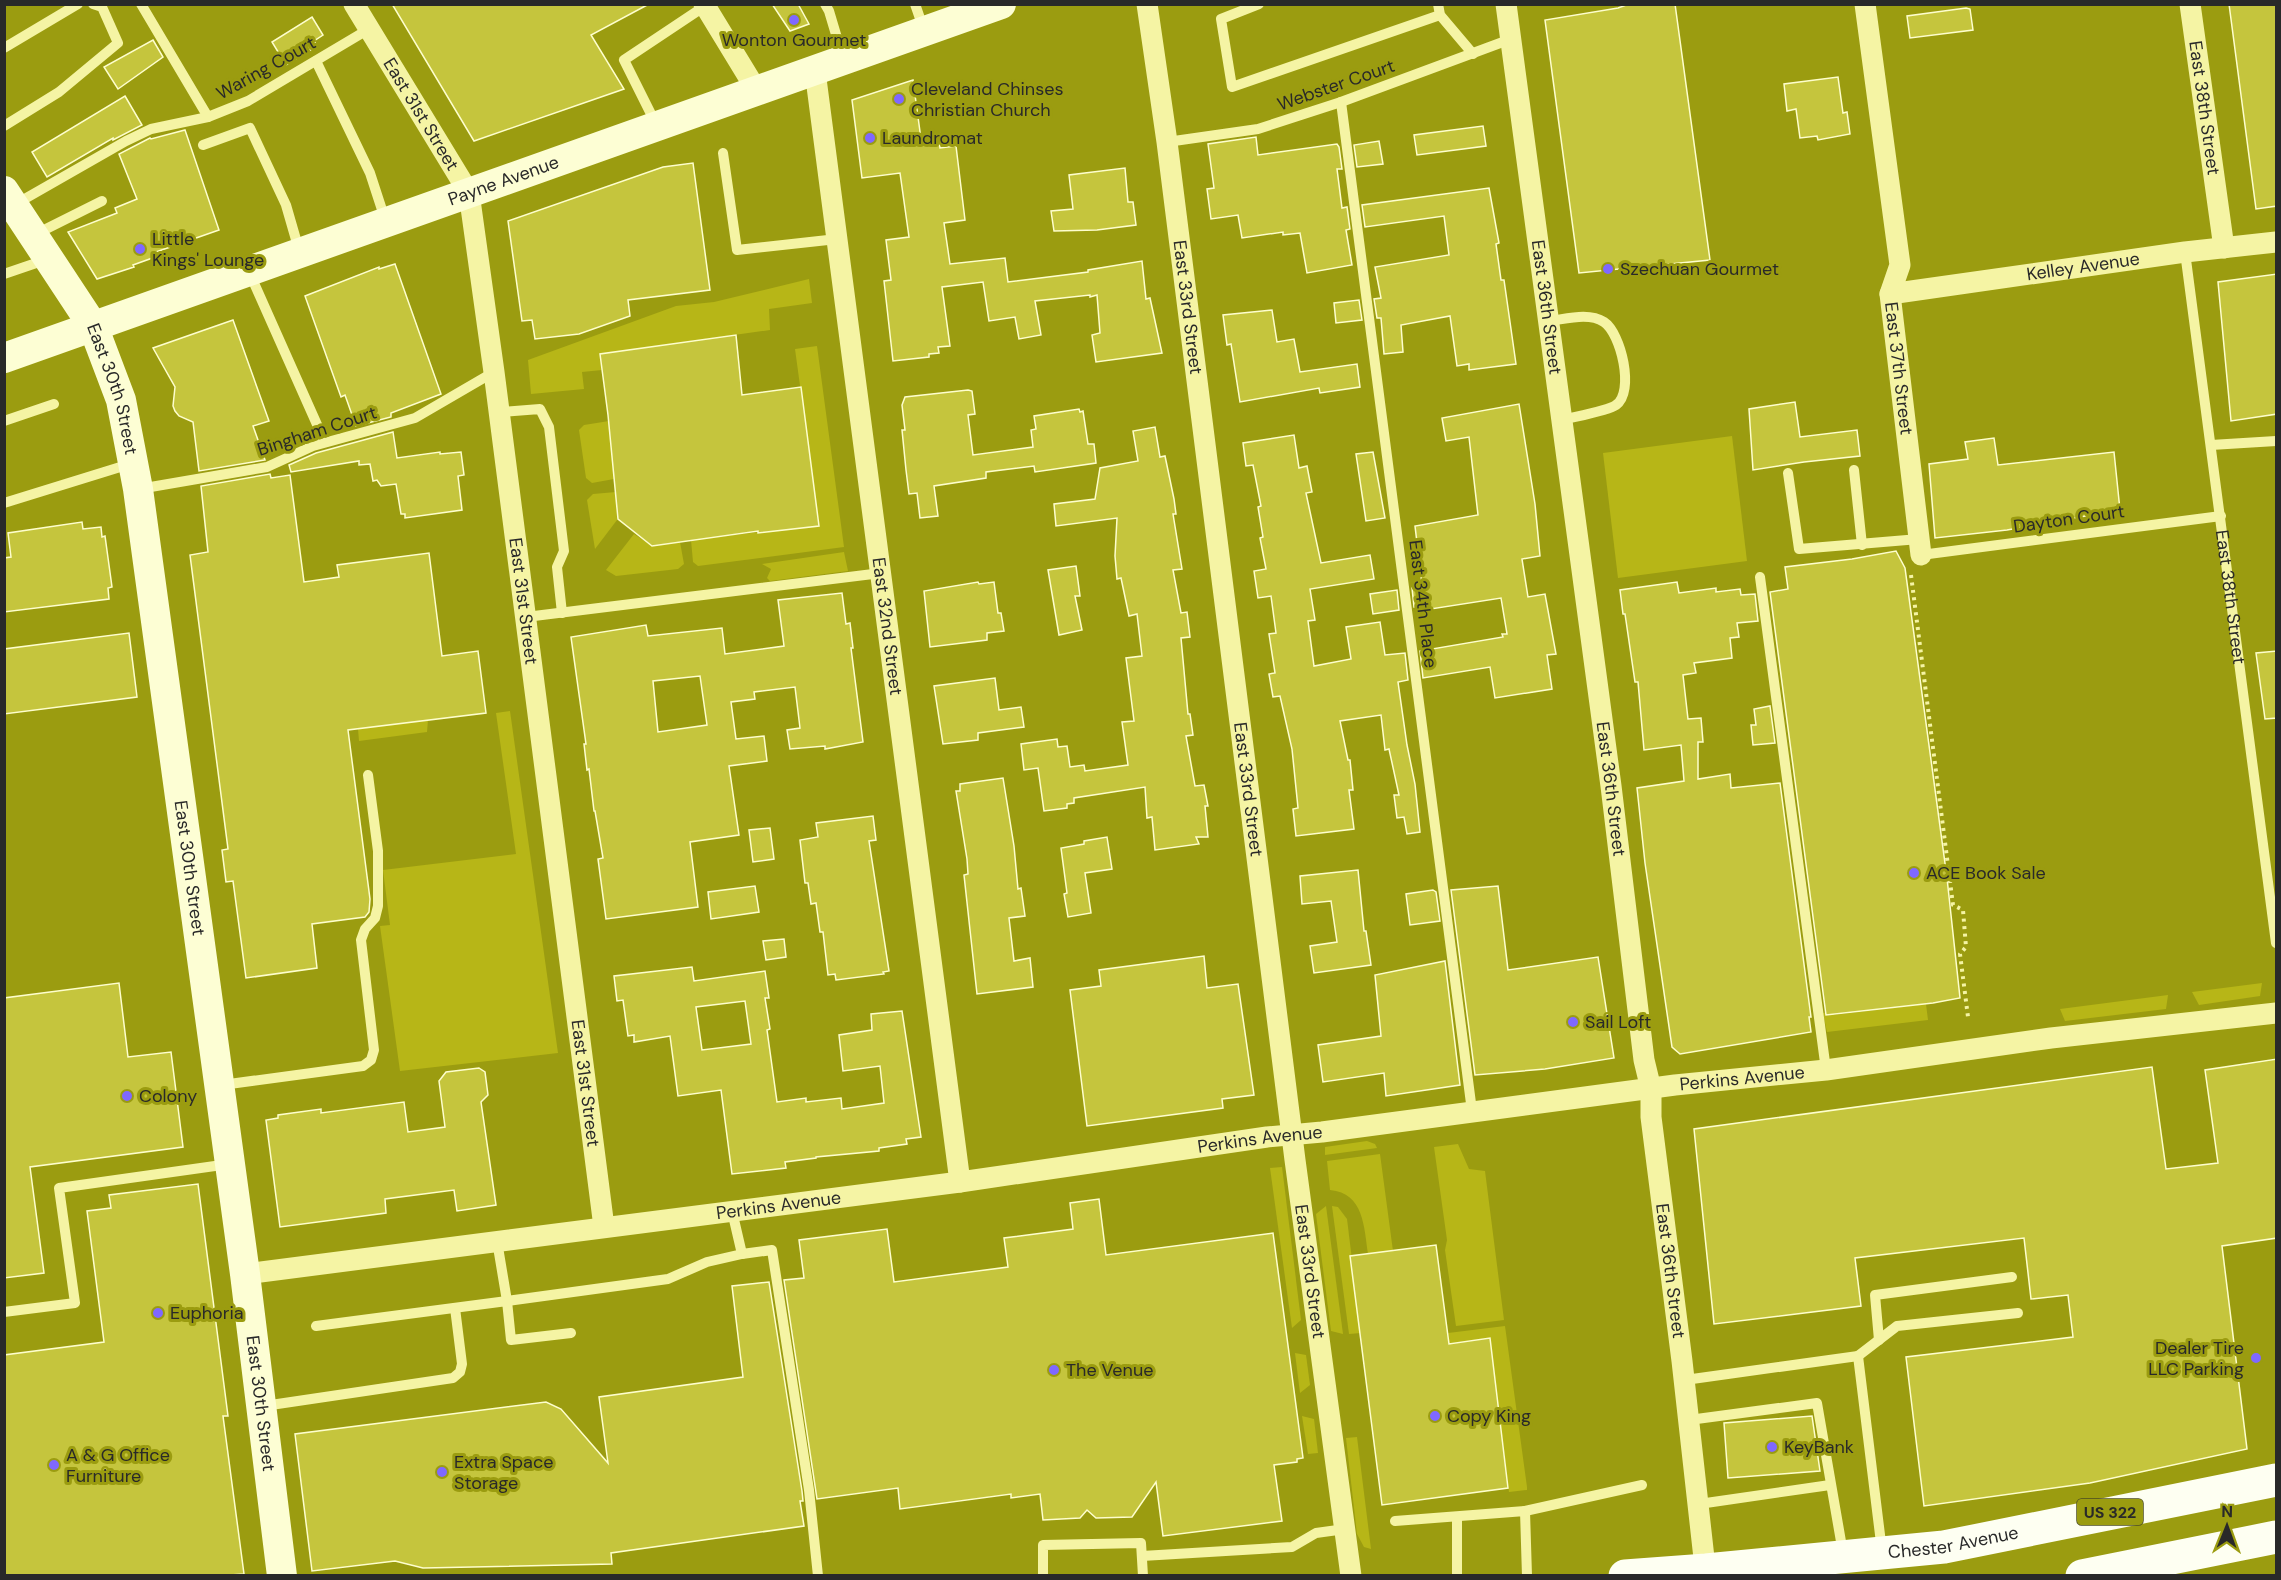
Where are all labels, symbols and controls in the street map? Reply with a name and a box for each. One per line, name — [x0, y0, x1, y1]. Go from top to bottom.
marker: Wonton Gourmet — [787, 13, 801, 27]
place label: Wonton Gourmet — [722, 28, 866, 52]
street label: Waring Court — [212, 31, 320, 105]
street label: East 38th Street — [2183, 39, 2226, 177]
street label: East 31st Street — [378, 53, 465, 175]
street label: Webster Court — [1274, 54, 1398, 116]
place label: Cleveland Chinses Christian Church — [911, 77, 1063, 122]
marker: Cleveland Chinses Christian Church — [892, 92, 906, 106]
place label: Laundromat — [882, 126, 983, 150]
marker: Laundromat — [863, 131, 877, 145]
street label: Payne Avenue — [445, 150, 562, 211]
place label: Little Kings' Lounge — [152, 227, 264, 272]
street label: East 36th Street — [1526, 238, 1568, 376]
street label: East 33rd Street — [1167, 239, 1208, 376]
marker: Little Kings' Lounge — [133, 242, 147, 256]
street label: Kelley Avenue — [2025, 247, 2141, 286]
place label: Szechuan Gourmet — [1620, 257, 1779, 281]
marker: Szechuan Gourmet — [1601, 262, 1615, 276]
street label: East 37th Street — [1879, 301, 1919, 436]
street label: East 30th Street — [81, 320, 143, 457]
street label: Bingham Court — [254, 400, 380, 462]
street label: Dayton Court — [2012, 499, 2126, 539]
street label: East 38th Street — [2210, 528, 2251, 666]
street label: East 31st Street — [503, 536, 544, 666]
street label: East 34th Place — [1403, 539, 1443, 669]
street label: East 32nd Street — [867, 556, 908, 697]
street label: East 36th Street — [1590, 720, 1631, 858]
street label: East 33rd Street — [1228, 721, 1269, 858]
street label: East 30th Street — [169, 799, 211, 937]
place label: ACE Book Sale — [1926, 861, 2046, 885]
marker: ACE Book Sale — [1907, 866, 1921, 880]
place label: Sail Loft — [1585, 1010, 1651, 1034]
marker: Sail Loft — [1566, 1015, 1580, 1029]
street label: East 31st Street — [565, 1018, 606, 1148]
street label: Perkins Avenue — [1678, 1060, 1806, 1096]
place label: Colony — [139, 1084, 197, 1108]
marker: Colony — [120, 1089, 134, 1103]
street label: Perkins Avenue — [1196, 1120, 1324, 1159]
street label: Perkins Avenue — [715, 1185, 842, 1225]
street label: East 36th Street — [1650, 1202, 1691, 1340]
street label: East 33rd Street — [1289, 1203, 1331, 1340]
place label: Euphoria — [170, 1301, 244, 1325]
marker: Euphoria — [151, 1306, 165, 1320]
street label: East 30th Street — [241, 1334, 281, 1473]
place label: Dealer Tire LLC Parking — [2148, 1336, 2244, 1381]
marker: Dealer Tire LLC Parking — [2249, 1351, 2263, 1365]
place label: The Venue — [1066, 1358, 1153, 1382]
marker: The Venue — [1047, 1363, 1061, 1377]
place label: Copy King — [1447, 1404, 1531, 1428]
marker: Copy King — [1428, 1409, 1442, 1423]
place label: KeyBank — [1784, 1435, 1854, 1459]
marker: KeyBank — [1765, 1440, 1779, 1454]
place label: A & G Office Furniture — [66, 1443, 170, 1488]
place label: Extra Space Storage — [454, 1450, 553, 1495]
marker: A & G Office Furniture — [47, 1458, 61, 1472]
marker: Extra Space Storage — [435, 1465, 449, 1479]
north arrow — [2197, 1496, 2257, 1556]
road number: US 322 — [2077, 1499, 2143, 1525]
text: N — [2221, 1501, 2233, 1522]
street label: Chester Avenue — [1887, 1520, 2020, 1564]

